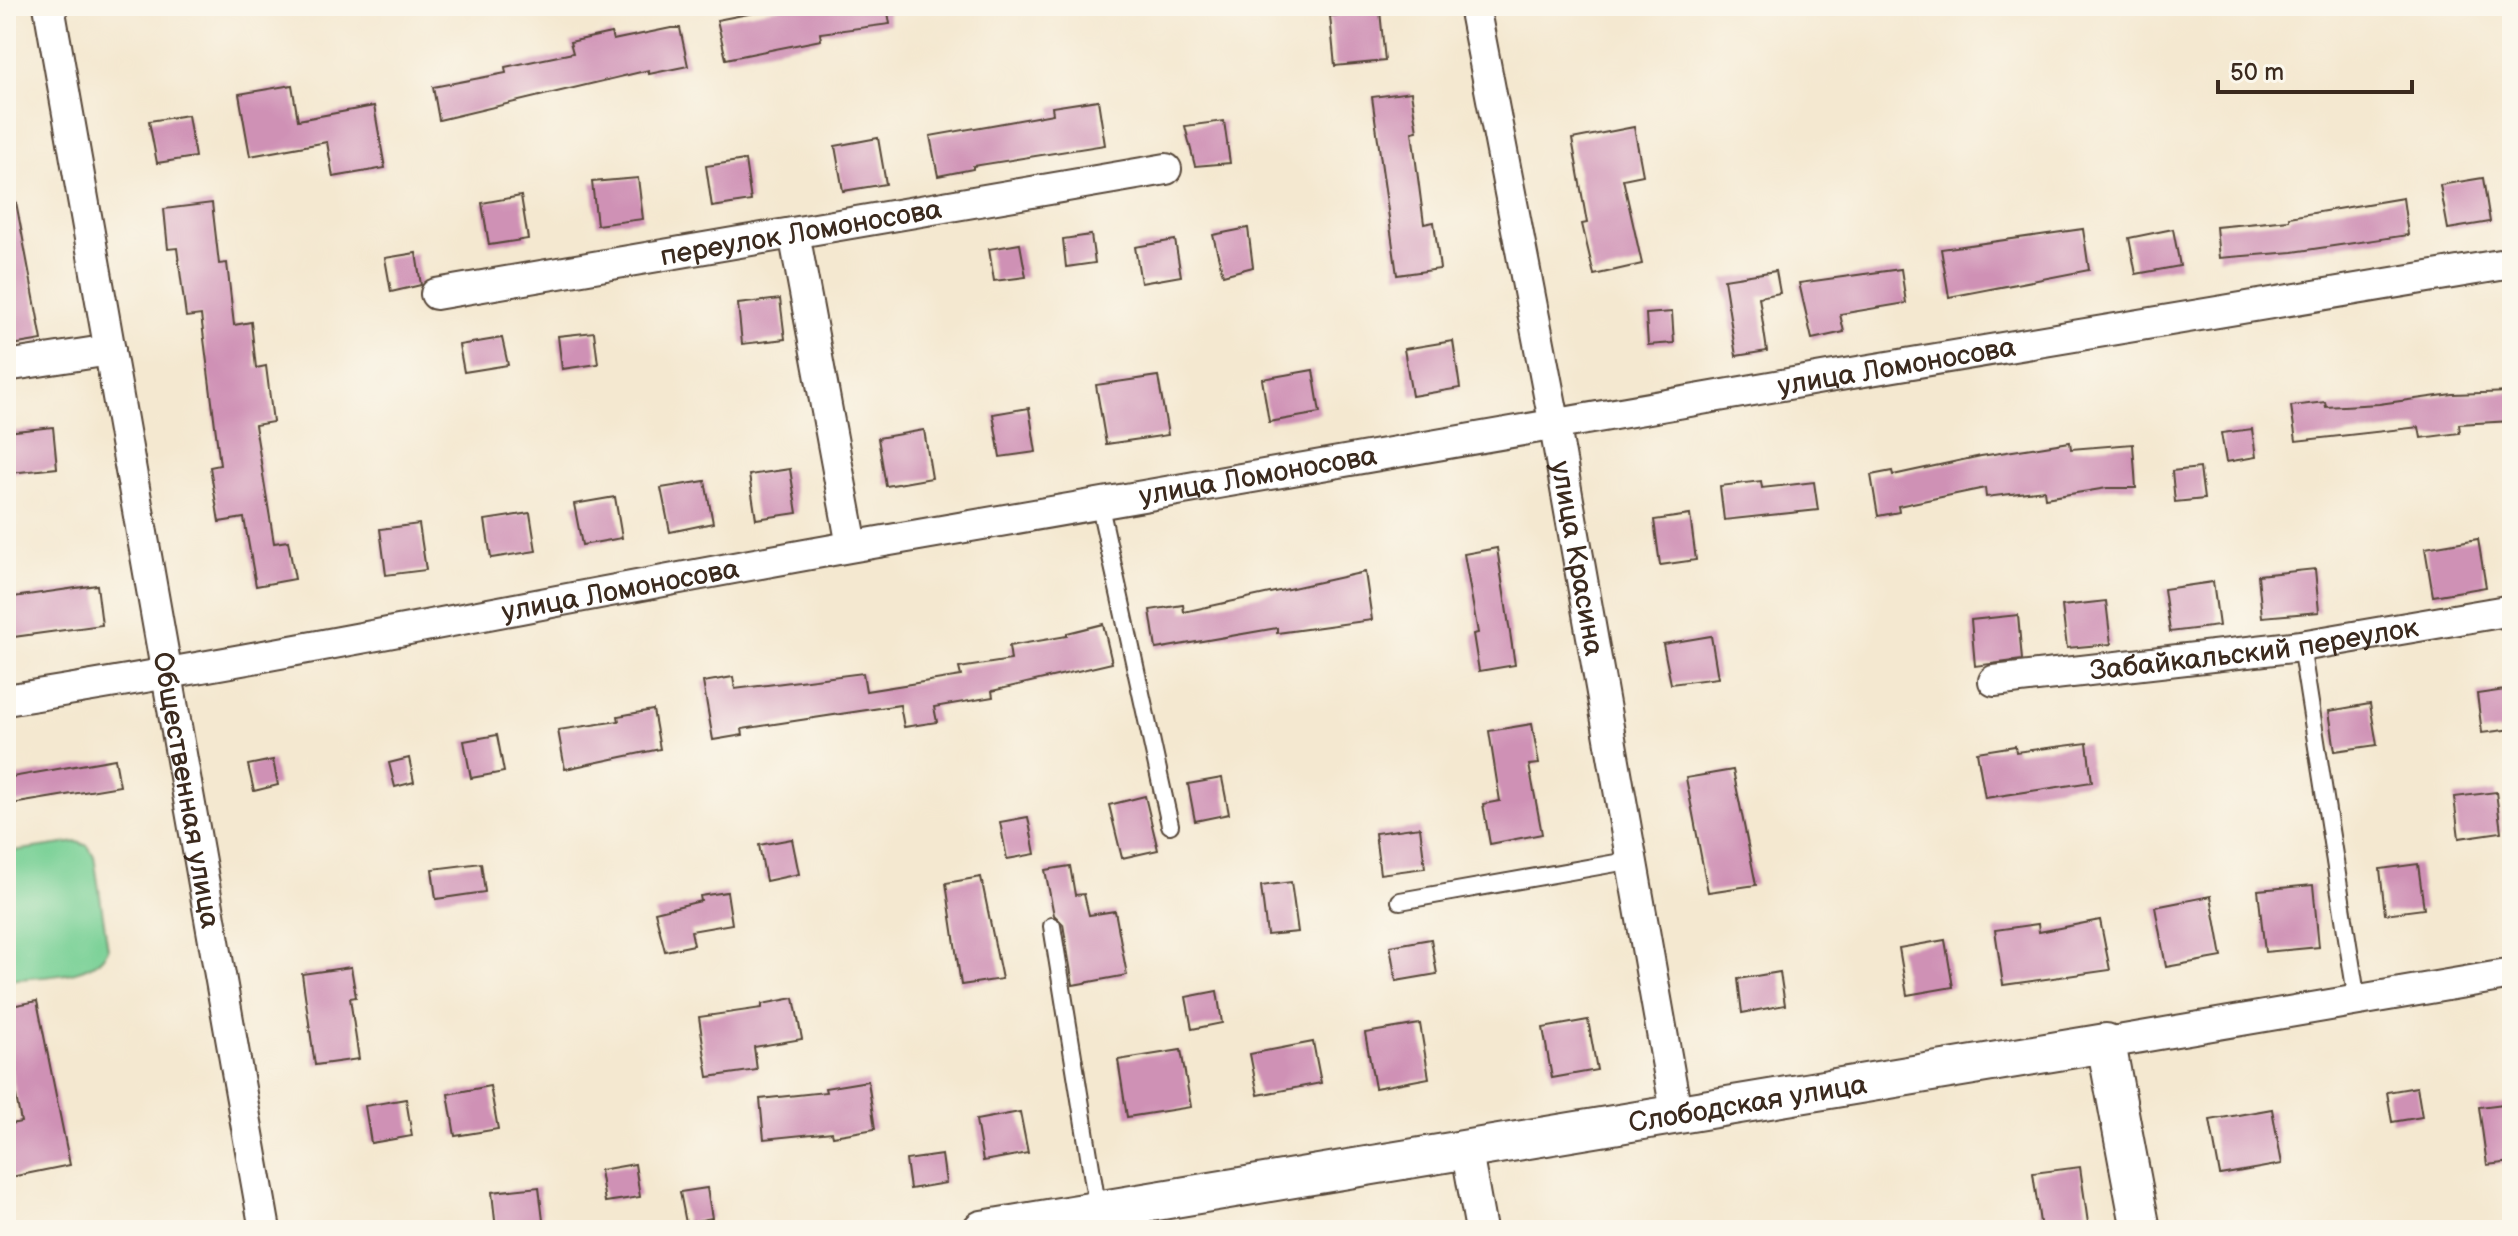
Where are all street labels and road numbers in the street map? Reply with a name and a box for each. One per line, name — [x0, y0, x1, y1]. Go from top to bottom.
street label: переулок Ломоносова — [658, 193, 944, 273]
street label: улица Ломоносова — [1775, 331, 2019, 403]
street label: улица Ломоносова — [1137, 439, 1380, 513]
street label: улица Красина — [1543, 458, 1610, 659]
street label: улица Ломоносова — [499, 552, 742, 629]
street label: Забайкальский переулок — [2088, 611, 2421, 688]
street label: Общественная улица — [145, 649, 227, 931]
street label: Слободская улица — [1626, 1068, 1870, 1140]

